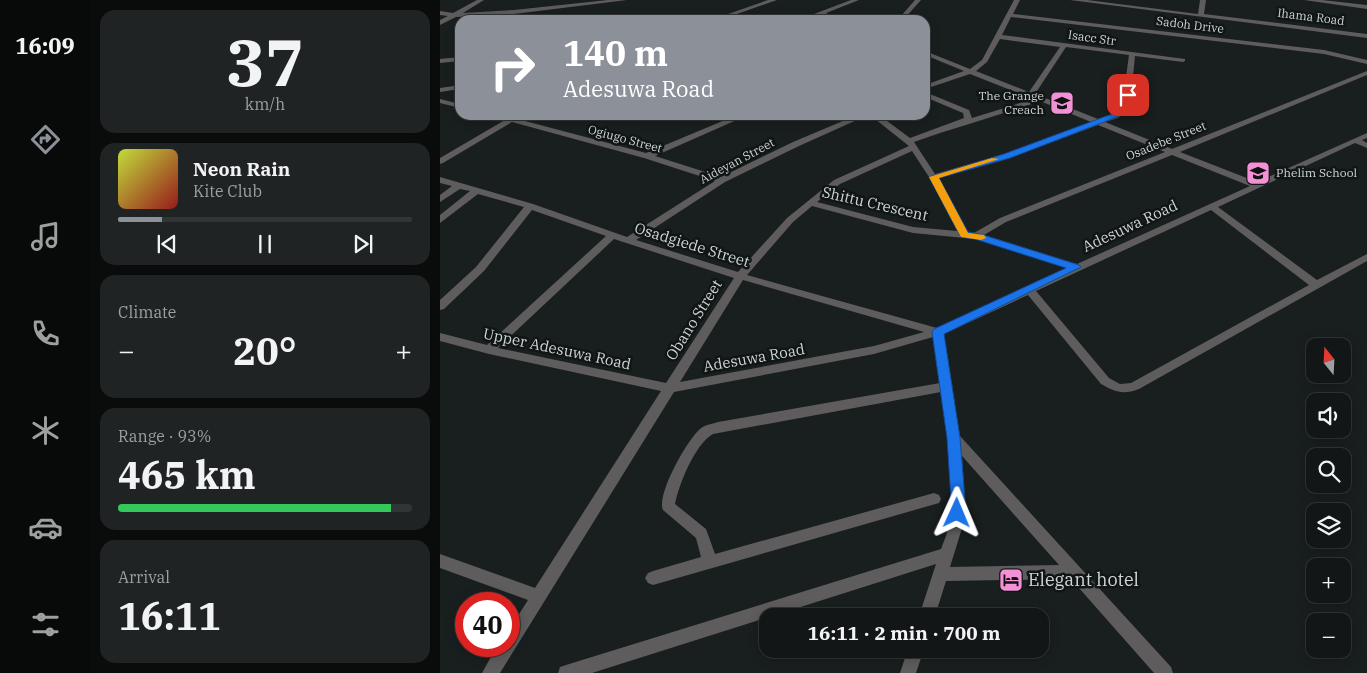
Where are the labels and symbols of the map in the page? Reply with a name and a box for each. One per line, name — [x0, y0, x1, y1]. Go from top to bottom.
street label: Ihama Road — [1277, 5, 1346, 28]
street label: Sadoh Drive — [1155, 13, 1225, 36]
street label: Isacc Str — [1067, 27, 1118, 48]
pin — [1107, 74, 1149, 116]
place label: The Grange Creach — [978, 88, 1045, 117]
school or university icon: The Grange Creach — [1049, 90, 1075, 116]
street label: Osadebe Street — [1124, 118, 1208, 163]
street label: Ogiugo Street — [586, 121, 664, 156]
street label: Aideyan Street — [697, 135, 777, 187]
school or university icon: Phelim School — [1245, 160, 1271, 186]
place label: Phelim School — [1276, 165, 1357, 180]
street label: Shittu Crescent — [820, 182, 930, 225]
street label: Adesuwa Road — [1079, 195, 1180, 256]
street label: Osadgiede Street — [632, 218, 752, 271]
street label: Obano Street — [661, 276, 726, 364]
street label: Upper Adesuwa Road — [481, 324, 633, 373]
north arrow — [1306, 338, 1351, 382]
street label: Adesuwa Road — [702, 339, 806, 376]
position arrow — [930, 486, 982, 538]
hotel icon: Elegant hotel — [998, 567, 1024, 593]
place label: Elegant hotel — [1028, 568, 1139, 591]
speed limit sign: 40 — [455, 592, 520, 657]

